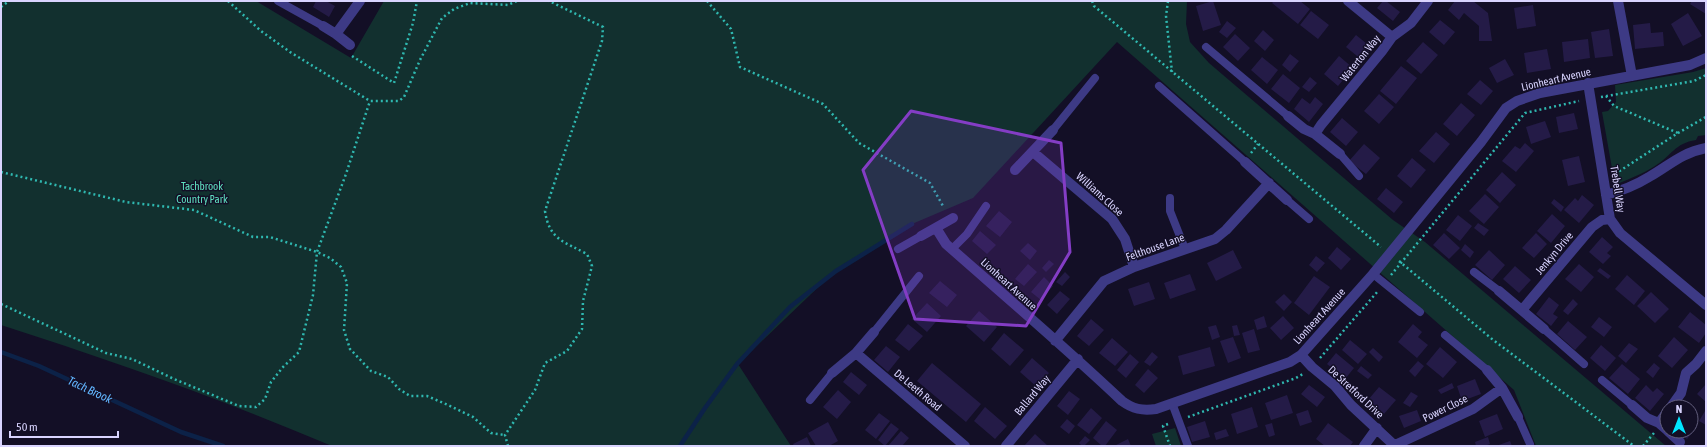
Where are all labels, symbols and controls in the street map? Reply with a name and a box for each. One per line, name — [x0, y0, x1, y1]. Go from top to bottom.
street label: Waterton Way — [1338, 32, 1383, 84]
street label: Lionheart Avenue — [1520, 65, 1592, 93]
street label: Trebell Way — [1608, 165, 1628, 214]
street label: Williams Close — [1074, 170, 1126, 218]
park label: Tachbrook Country Park — [176, 180, 228, 205]
street label: Jenkyn Drive — [1533, 229, 1575, 277]
street label: Felthouse Lane — [1124, 231, 1186, 263]
street label: Lionheart Avenue — [979, 256, 1039, 312]
street label: Lionheart Avenue — [1291, 286, 1347, 346]
street label: De Stretford Drive — [1326, 363, 1386, 421]
street label: De Leeth Road — [892, 367, 944, 413]
street label: Ballard Way — [1012, 372, 1052, 417]
water label: Tach Brook — [66, 374, 115, 407]
street label: Power Close — [1421, 392, 1469, 424]
north arrow — [1659, 399, 1699, 439]
text: N — [1676, 403, 1682, 415]
scale bar — [10, 413, 118, 439]
text: 50 m — [16, 420, 38, 434]

